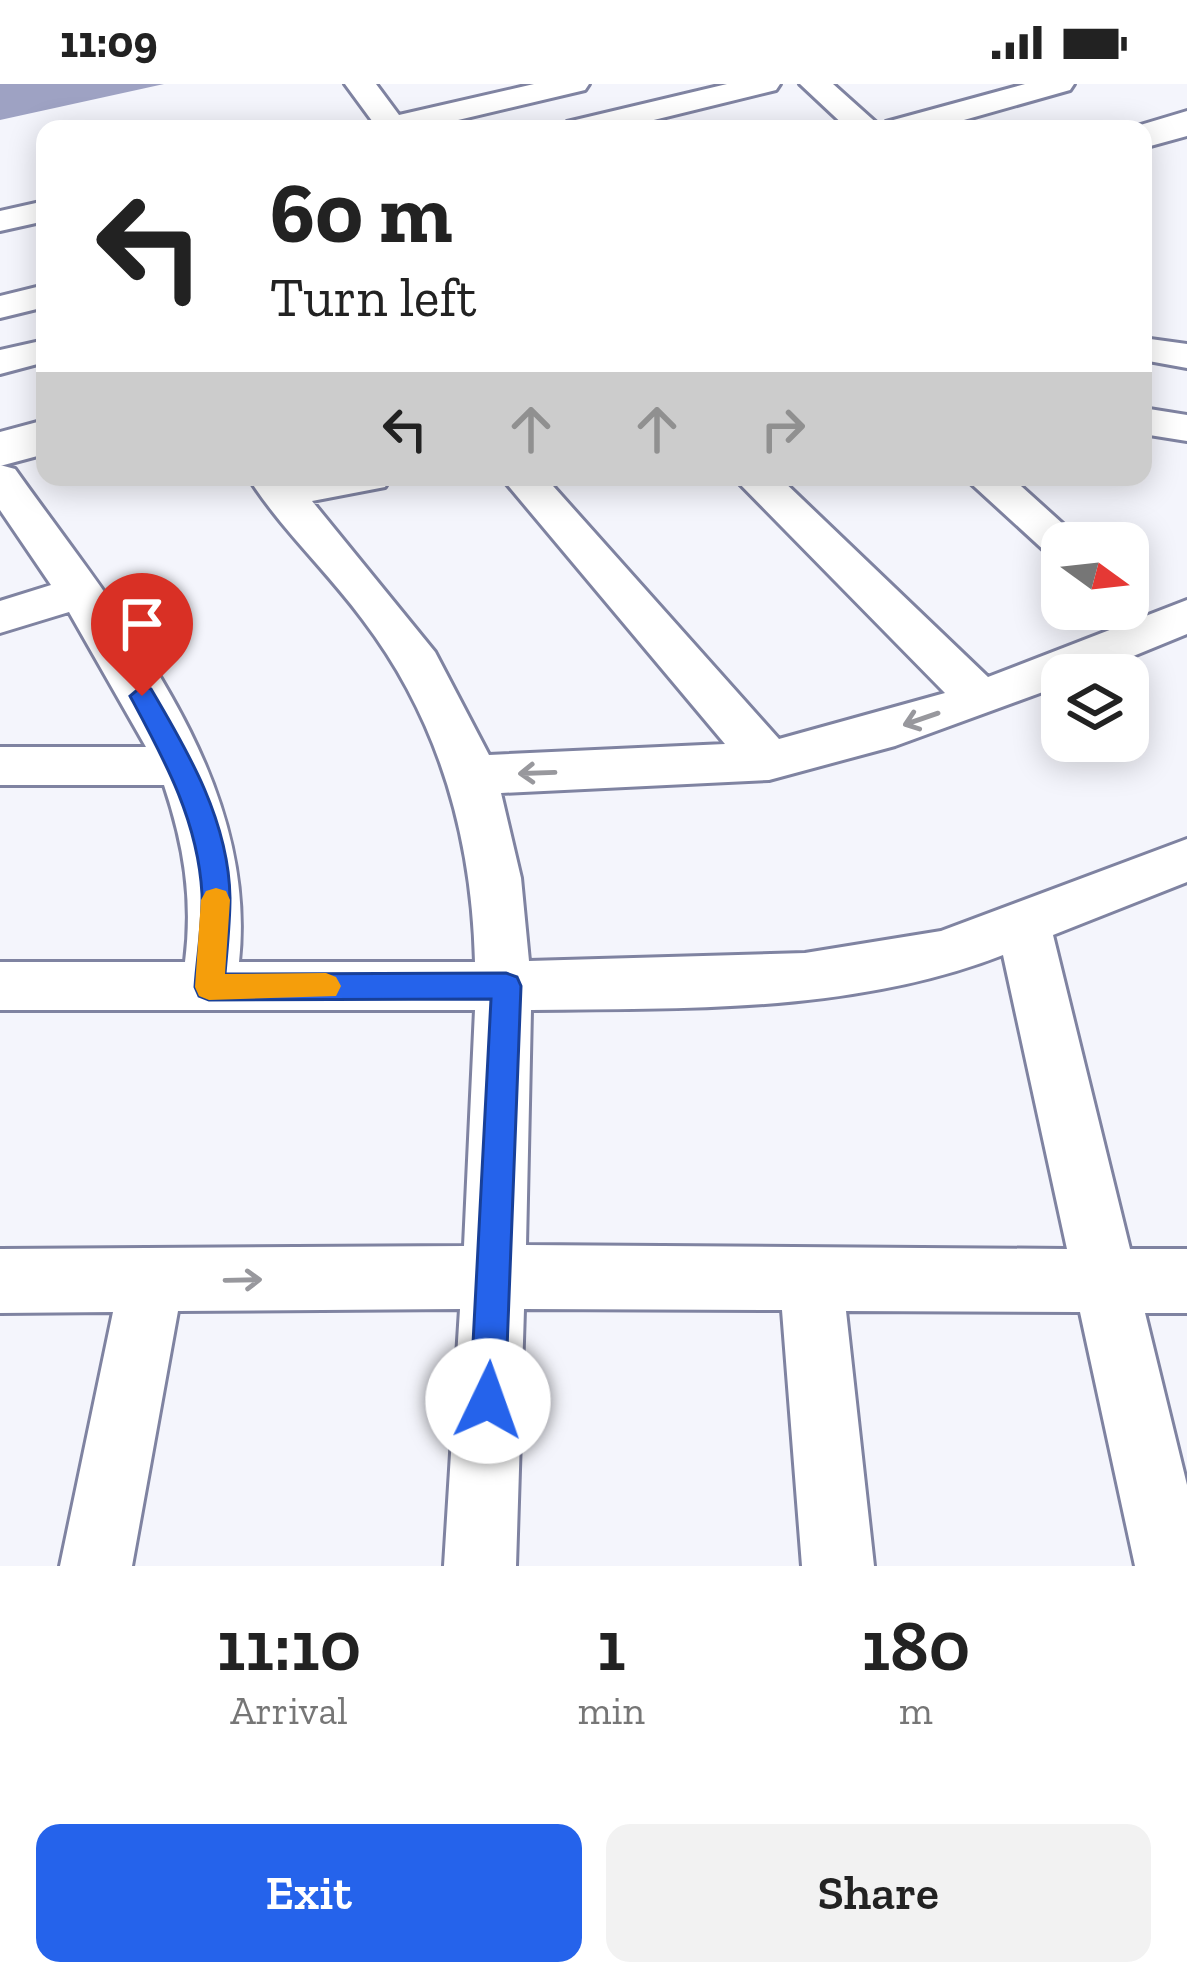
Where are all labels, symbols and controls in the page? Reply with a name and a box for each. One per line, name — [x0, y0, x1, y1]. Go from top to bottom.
text: 11:09 — [60, 15, 158, 69]
text: 60 m — [270, 163, 453, 264]
icon: left — [72, 168, 228, 324]
text: Turn left — [270, 265, 477, 330]
icon: left — [372, 396, 438, 462]
icon: ahead — [498, 396, 564, 462]
icon: ahead — [624, 396, 690, 462]
icon: right — [750, 396, 816, 462]
north arrow — [1041, 522, 1149, 630]
map controls — [1041, 522, 1149, 762]
pin — [91, 573, 193, 696]
icon: arrive — [109, 591, 175, 657]
button: layers — [1041, 654, 1149, 762]
one-way arrow — [903, 709, 941, 731]
one-way arrow — [518, 762, 557, 785]
one-way arrow — [223, 1269, 262, 1292]
position arrow — [425, 1338, 551, 1464]
text: 11:10 — [217, 1602, 361, 1688]
text: 1 — [597, 1602, 626, 1688]
text: 180 — [861, 1602, 970, 1688]
text: Arrival — [230, 1687, 348, 1734]
text: min — [578, 1687, 645, 1734]
text: m — [899, 1687, 933, 1734]
button: Exit — [36, 1824, 582, 1962]
button: Share — [606, 1824, 1151, 1962]

